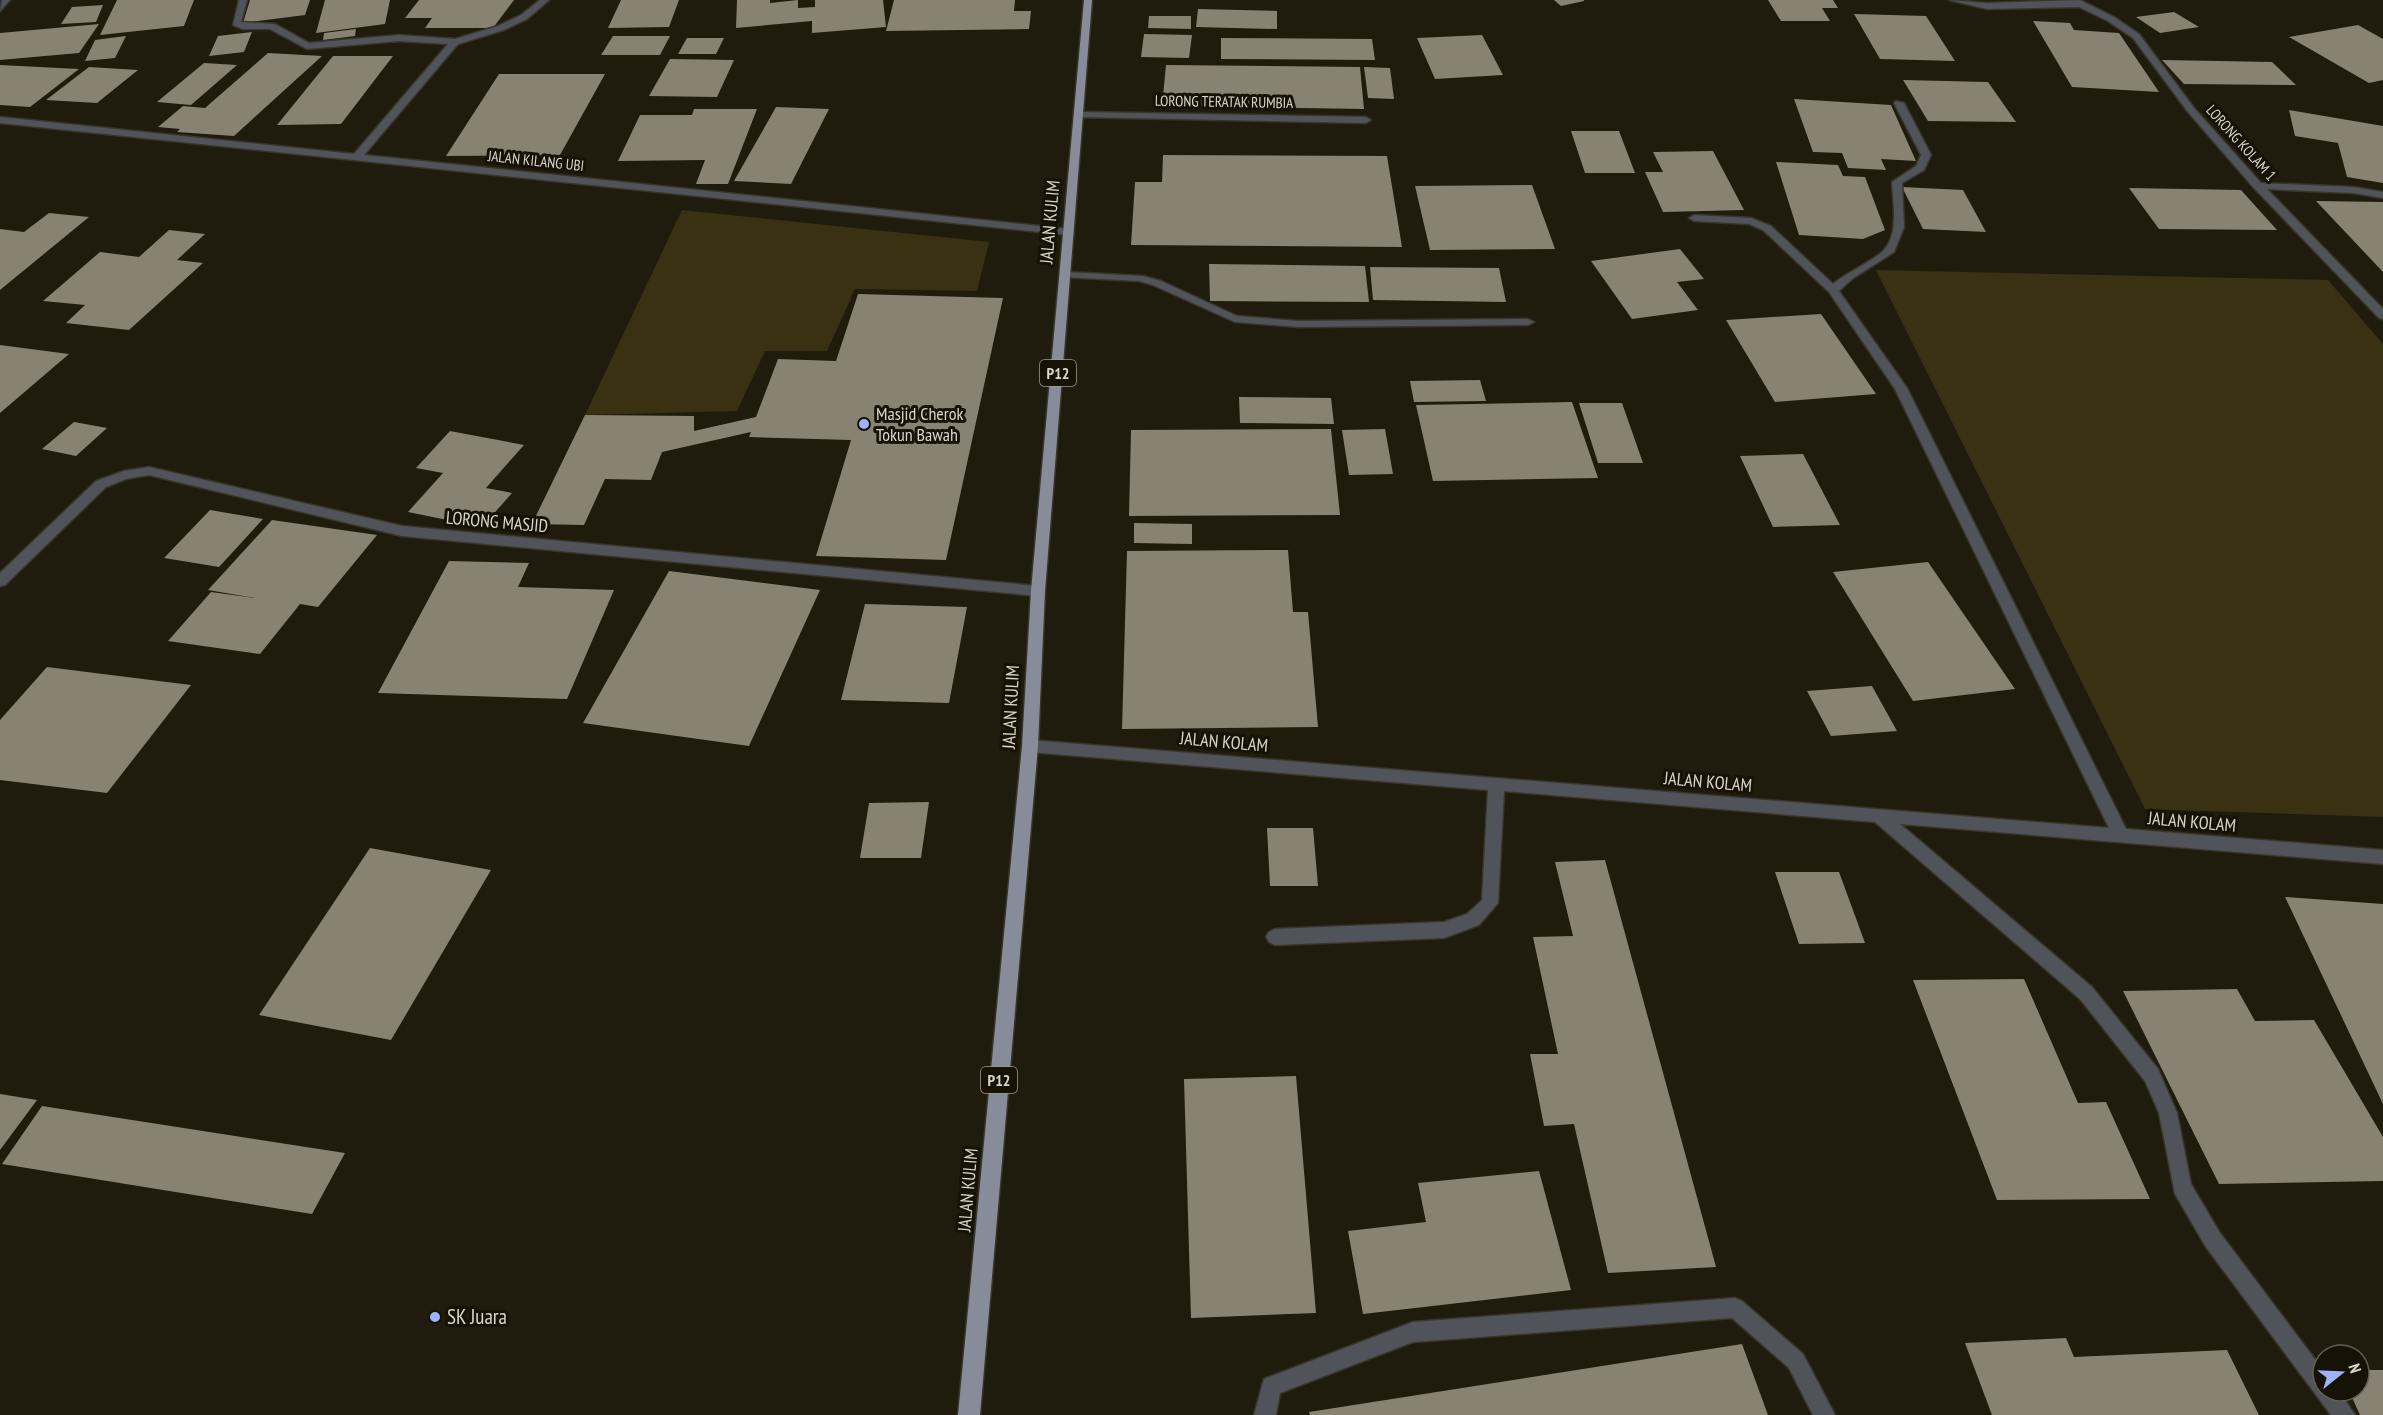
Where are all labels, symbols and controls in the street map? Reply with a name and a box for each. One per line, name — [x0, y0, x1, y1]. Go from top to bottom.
street label: LORONG TERATAK RUMBIA — [1155, 91, 1294, 112]
street label: LORONG KOLAM 1 — [2202, 101, 2280, 185]
street label: JALAN KILANG UBI — [486, 146, 585, 175]
street label: JALAN KULIM — [1034, 179, 1065, 266]
road number: P12 — [1040, 360, 1076, 386]
place label: Masjid Cherok Tokun Bawah — [876, 402, 963, 446]
marker: Masjid Cherok Tokun Bawah — [857, 417, 871, 431]
street label: LORONG MASJID — [445, 506, 549, 537]
street label: JALAN KULIM — [997, 665, 1024, 750]
street label: JALAN KOLAM — [1178, 726, 1269, 757]
street label: JALAN KOLAM — [1662, 766, 1753, 797]
street label: JALAN KOLAM — [2146, 806, 2237, 837]
road number: P12 — [981, 1067, 1017, 1093]
street label: JALAN KULIM — [952, 1147, 983, 1234]
place label: SK Juara — [447, 1303, 507, 1330]
marker: SK Juara — [428, 1310, 442, 1324]
north arrow — [2311, 1343, 2371, 1403]
text: N — [2344, 1361, 2366, 1376]

